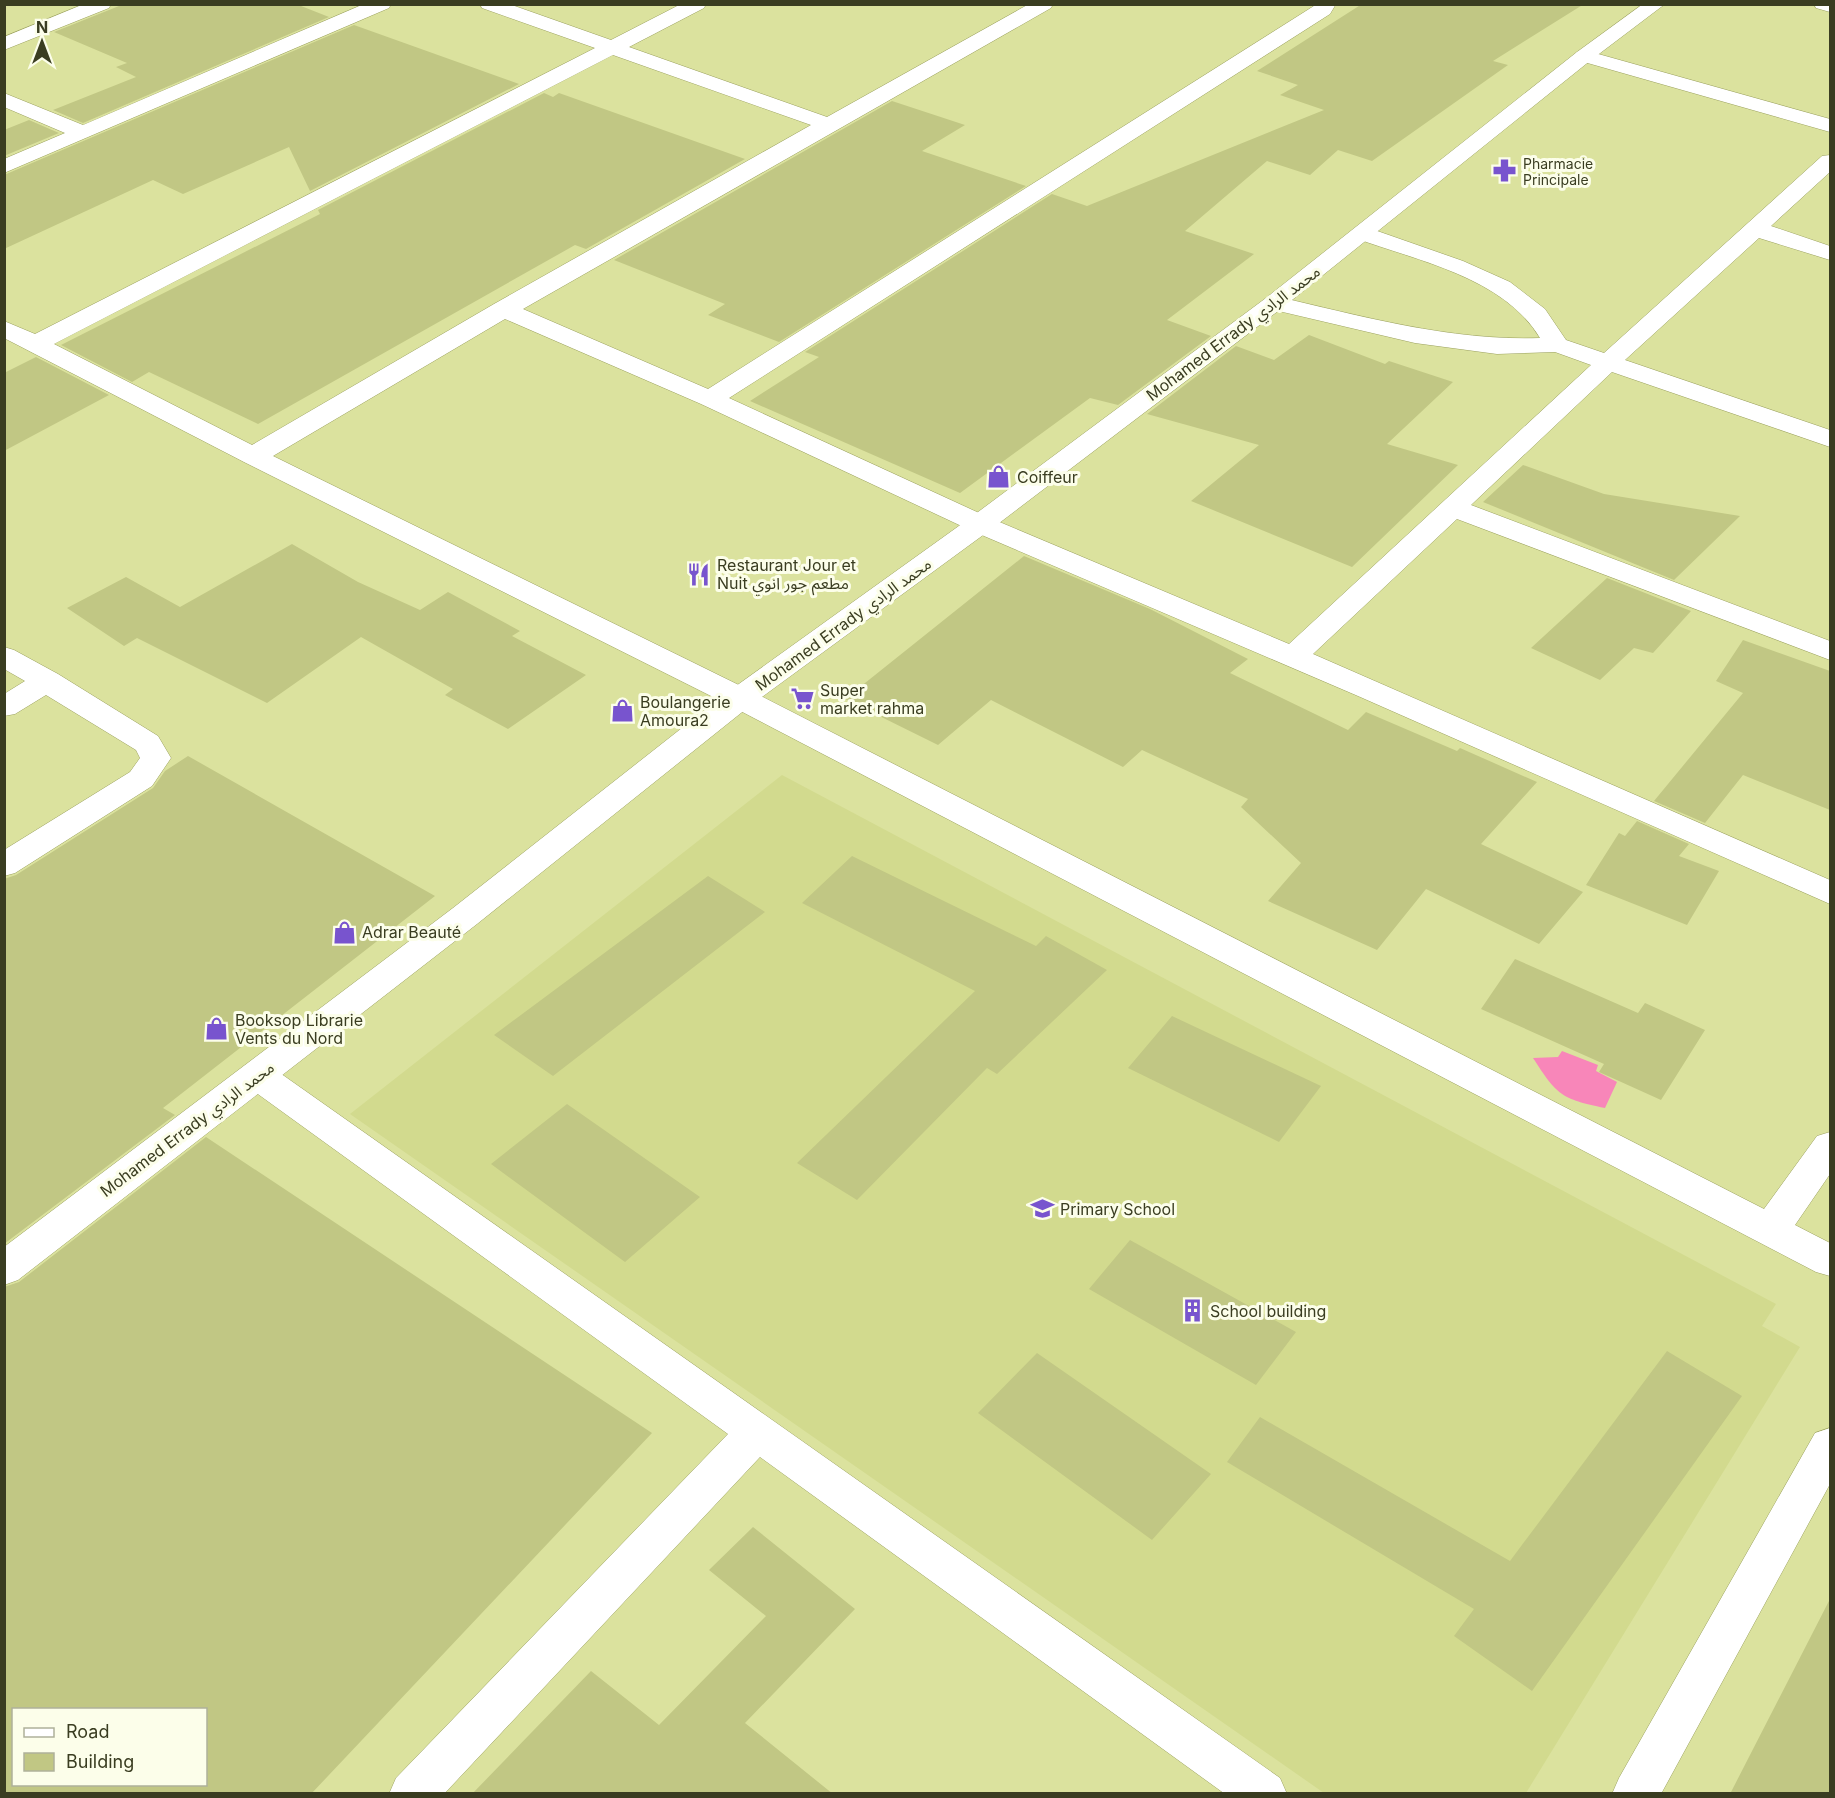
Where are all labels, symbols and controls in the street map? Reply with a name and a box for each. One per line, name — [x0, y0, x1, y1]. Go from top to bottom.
north arrow — [12, 12, 72, 72]
text: N — [36, 17, 48, 37]
place label: Pharmacie Principale — [1523, 155, 1593, 188]
pharmacy icon: Pharmacie Principale — [1492, 158, 1518, 184]
street label: Mohamed Errady محمد الرادي — [1142, 261, 1326, 407]
shop icon: Coiffeur — [986, 464, 1012, 490]
place label: Coiffeur — [1017, 467, 1078, 487]
street label: Mohamed Errady محمد الرادي — [751, 553, 937, 697]
place label: Restaurant Jour et Nuit مطعم جور انوي — [717, 555, 856, 596]
restaurant icon: Restaurant Jour et Nuit مطعم جور انوي — [686, 561, 712, 587]
place label: Super market rahma — [820, 680, 924, 718]
supermarket icon: Super market rahma — [789, 686, 815, 712]
place label: Boulangerie Amoura2 — [640, 692, 730, 730]
shop icon: Boulangerie Amoura2 — [609, 698, 635, 724]
shop icon: Adrar Beauté — [331, 919, 357, 945]
place label: Adrar Beauté — [362, 922, 461, 942]
place label: Booksop Librarie Vents du Nord — [235, 1010, 363, 1048]
shop icon: Booksop Librarie Vents du Nord — [204, 1016, 230, 1042]
street label: Mohamed Errady محمد الرادي — [96, 1057, 280, 1203]
school or university icon: Primary School — [1029, 1196, 1055, 1222]
place label: Primary School — [1060, 1199, 1175, 1219]
building icon: School building — [1179, 1298, 1205, 1324]
place label: School building — [1210, 1301, 1326, 1321]
legend — [12, 1708, 207, 1786]
text: Road — [66, 1721, 109, 1742]
text: Building — [66, 1751, 134, 1772]

